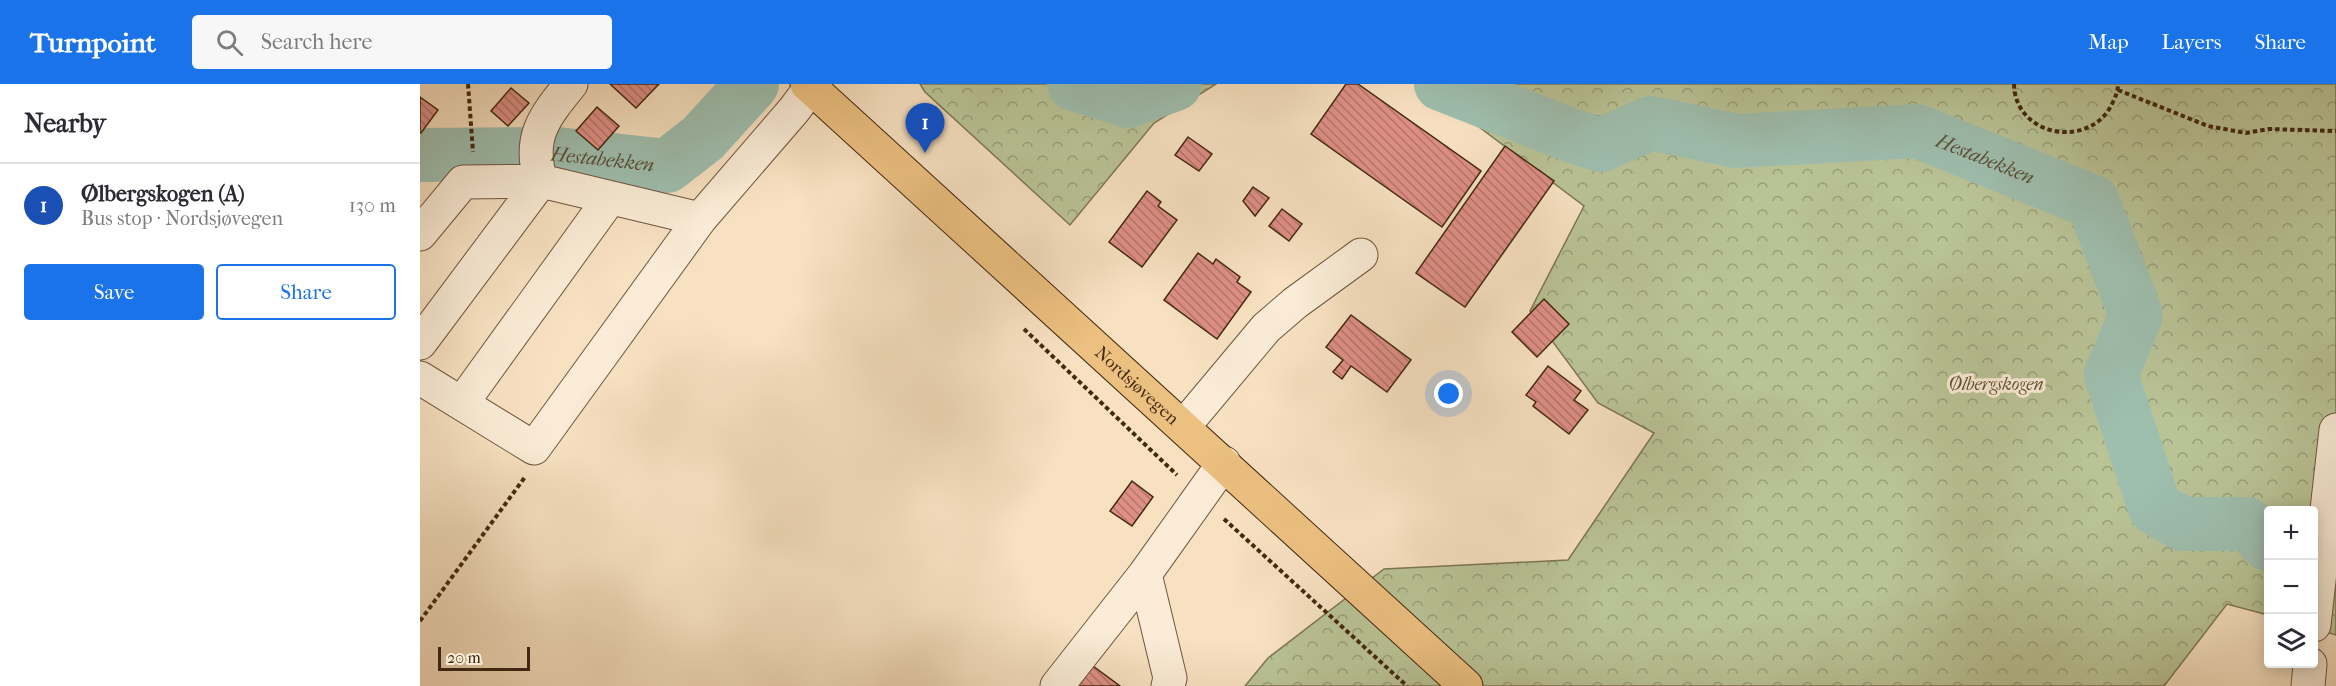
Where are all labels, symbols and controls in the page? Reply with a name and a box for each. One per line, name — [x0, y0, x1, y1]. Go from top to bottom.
search box — [192, 15, 612, 69]
text: Turnpoint — [30, 26, 156, 59]
icon: search — [213, 26, 246, 59]
text: Search here — [261, 29, 372, 55]
text: Map — [2088, 30, 2129, 54]
text: Layers — [2162, 30, 2221, 54]
text: Share — [2254, 30, 2306, 54]
pin: 1 — [906, 104, 944, 153]
text: Nearby — [24, 108, 106, 139]
water label: Hestabekken — [1932, 129, 2038, 189]
water label: Hestabekken — [549, 142, 655, 177]
text: Ølbergskogen (A) — [81, 181, 245, 207]
text: 1 — [40, 194, 47, 217]
text: 130 m — [349, 194, 396, 217]
text: Bus stop · Nordsjøvegen — [81, 207, 283, 230]
button: Save — [24, 264, 204, 320]
button: Share — [216, 264, 396, 320]
street label: Nordsjøvegen — [1090, 342, 1183, 430]
park label: Ølbergskogen — [1948, 374, 2044, 395]
your location — [1434, 379, 1463, 408]
map controls — [2264, 506, 2318, 668]
button: + — [2264, 506, 2318, 560]
button: − — [2264, 560, 2318, 614]
button: layers — [2264, 614, 2318, 668]
scale bar — [438, 644, 530, 672]
text: 20 m — [447, 648, 481, 667]

